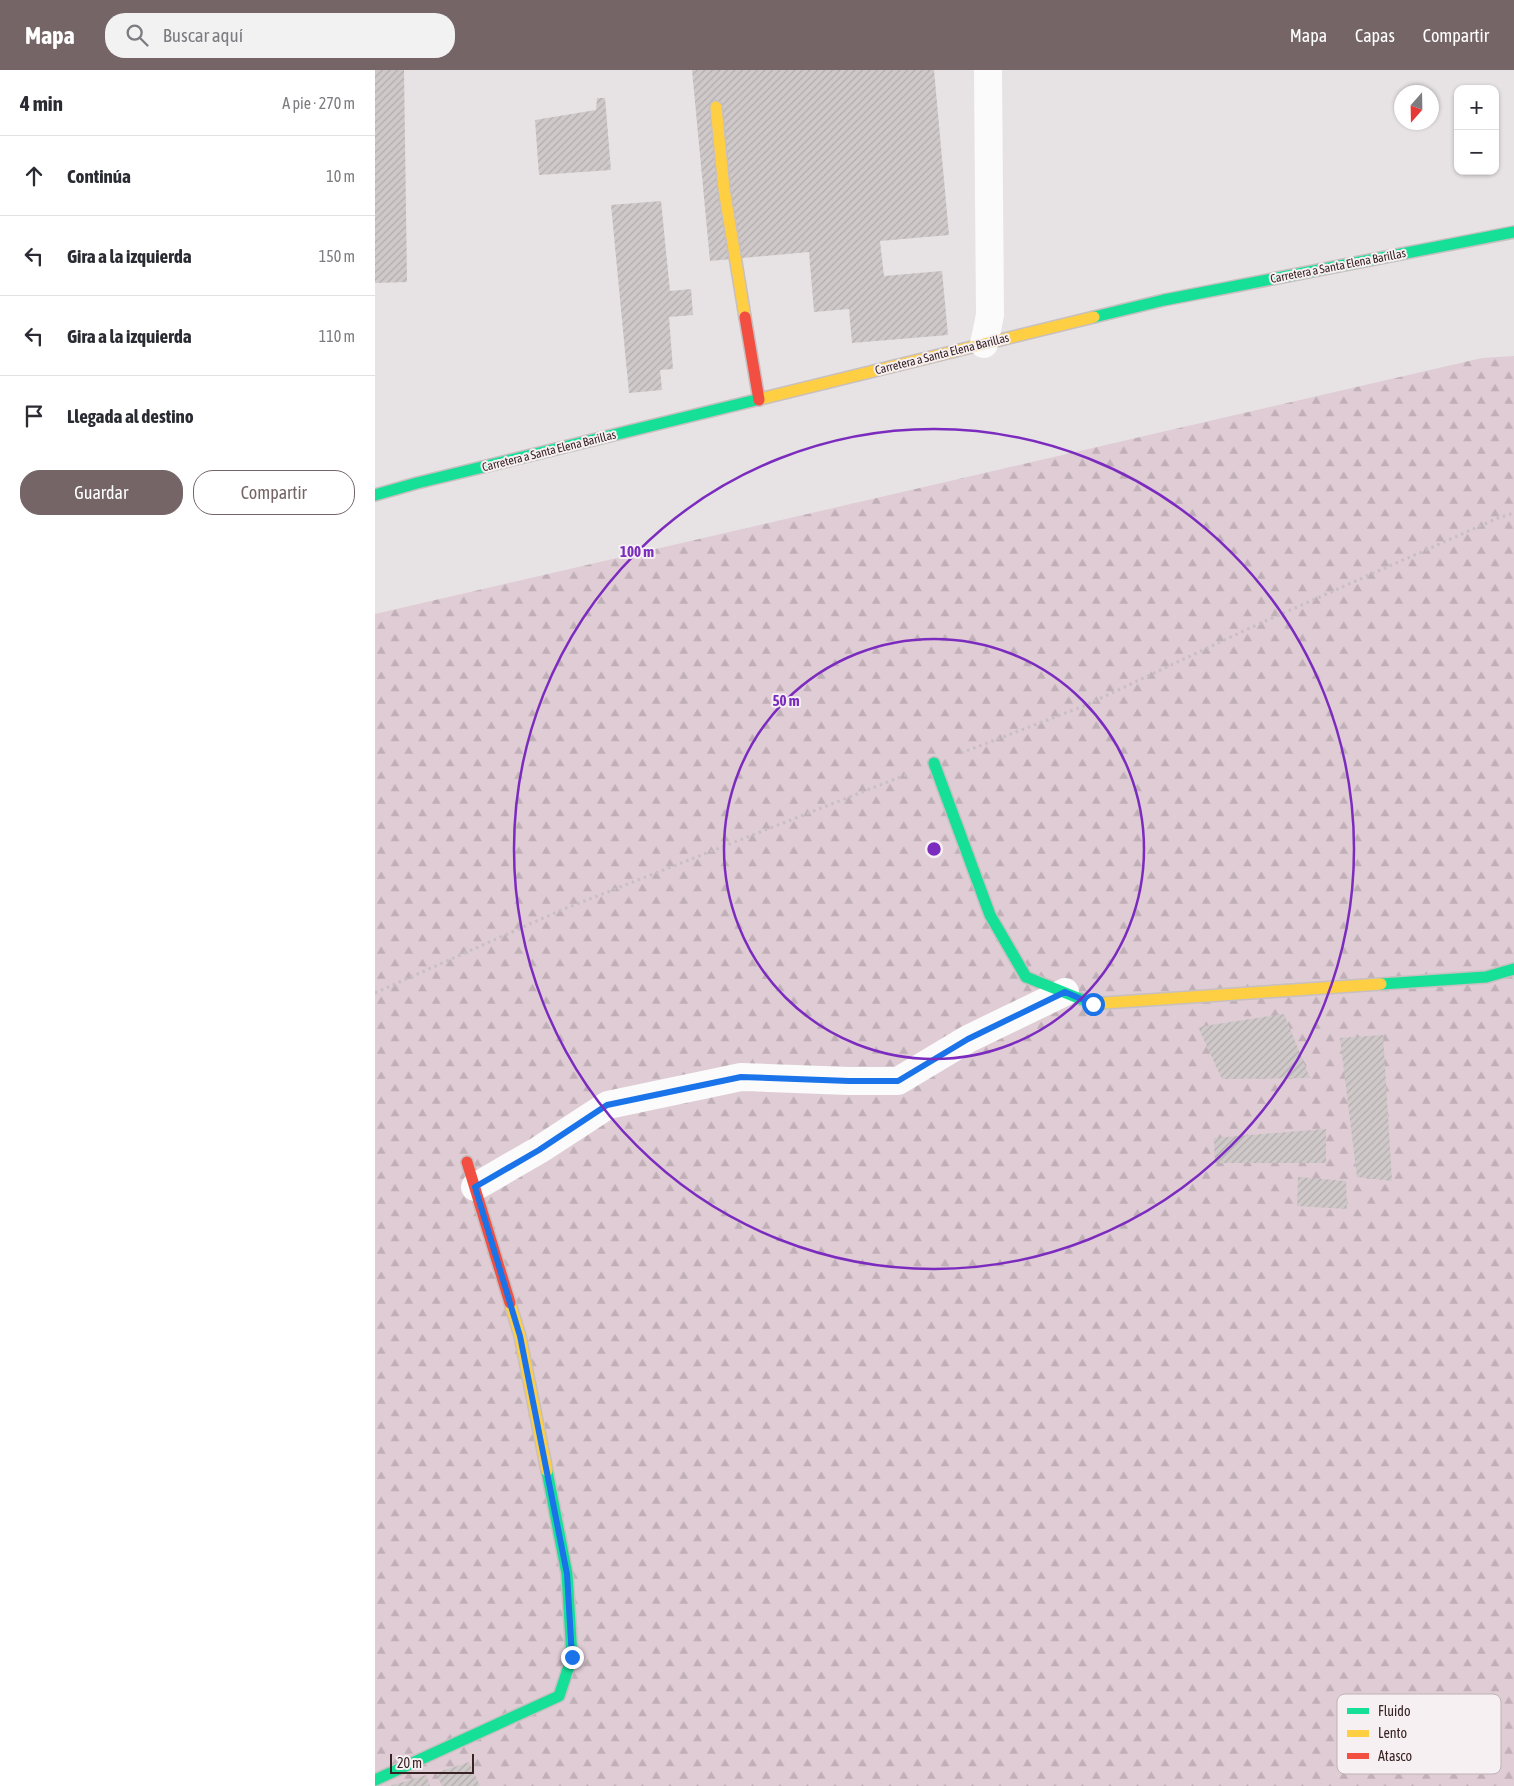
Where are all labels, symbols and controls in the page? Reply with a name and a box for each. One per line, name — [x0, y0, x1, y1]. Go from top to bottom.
search box — [105, 13, 455, 58]
icon: search — [123, 21, 151, 49]
text: Mapa — [25, 22, 75, 49]
text: Buscar aquí — [163, 24, 243, 46]
text: Mapa — [1290, 25, 1327, 46]
text: Capas — [1355, 25, 1395, 46]
text: Compartir — [1423, 25, 1489, 46]
north arrow — [1394, 85, 1439, 130]
map controls — [1454, 85, 1499, 175]
button: + — [1454, 85, 1499, 130]
text: 4 min — [20, 91, 63, 115]
text: A pie · 270 m — [282, 94, 355, 112]
button: − — [1454, 130, 1499, 175]
icon: ahead — [20, 162, 48, 190]
text: Continúa — [67, 165, 131, 187]
text: 10 m — [326, 167, 355, 185]
icon: left — [20, 242, 48, 270]
text: Gira a la izquierda — [67, 245, 192, 267]
street label: Carretera a Santa Elena Barillas — [1269, 246, 1407, 286]
text: 150 m — [319, 247, 355, 265]
icon: left — [20, 322, 48, 350]
text: Gira a la izquierda — [67, 325, 192, 347]
text: 110 m — [319, 327, 355, 345]
street label: Carretera a Santa Elena Barillas — [874, 331, 1010, 377]
icon: arrive — [20, 402, 48, 430]
text: Llegada al destino — [67, 405, 194, 427]
street label: Carretera a Santa Elena Barillas — [481, 428, 617, 474]
button: Guardar — [20, 470, 183, 515]
button: Compartir — [193, 470, 355, 515]
text: 100 m — [620, 543, 654, 560]
text: 50 m — [773, 692, 800, 709]
centre of rings — [925, 840, 943, 858]
route start — [1082, 993, 1105, 1016]
route end — [561, 1646, 584, 1669]
legend — [1337, 1694, 1501, 1774]
text: Fluido — [1378, 1703, 1411, 1719]
text: Lento — [1378, 1725, 1407, 1741]
text: Atasco — [1378, 1748, 1412, 1764]
scale bar — [390, 1751, 474, 1774]
text: 20 m — [397, 1755, 422, 1771]

